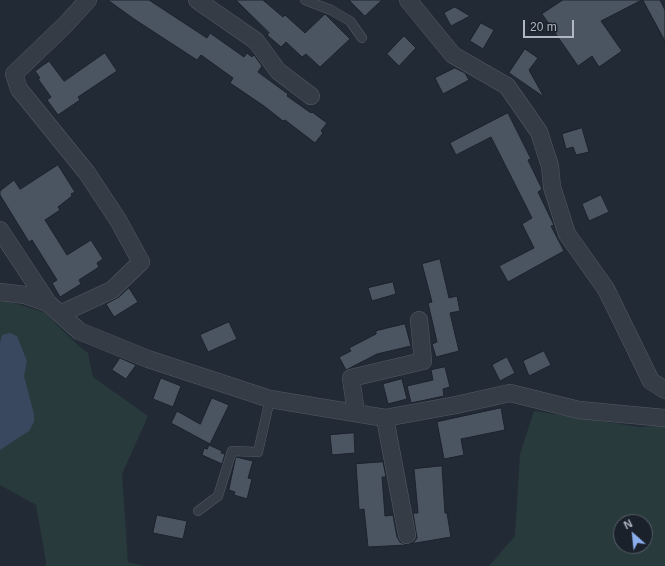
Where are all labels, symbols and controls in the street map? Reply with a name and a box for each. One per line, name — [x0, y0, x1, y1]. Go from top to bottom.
scale bar — [525, 12, 576, 38]
text: 20 m — [530, 20, 557, 34]
north arrow — [613, 514, 653, 554]
text: N — [622, 517, 634, 531]

